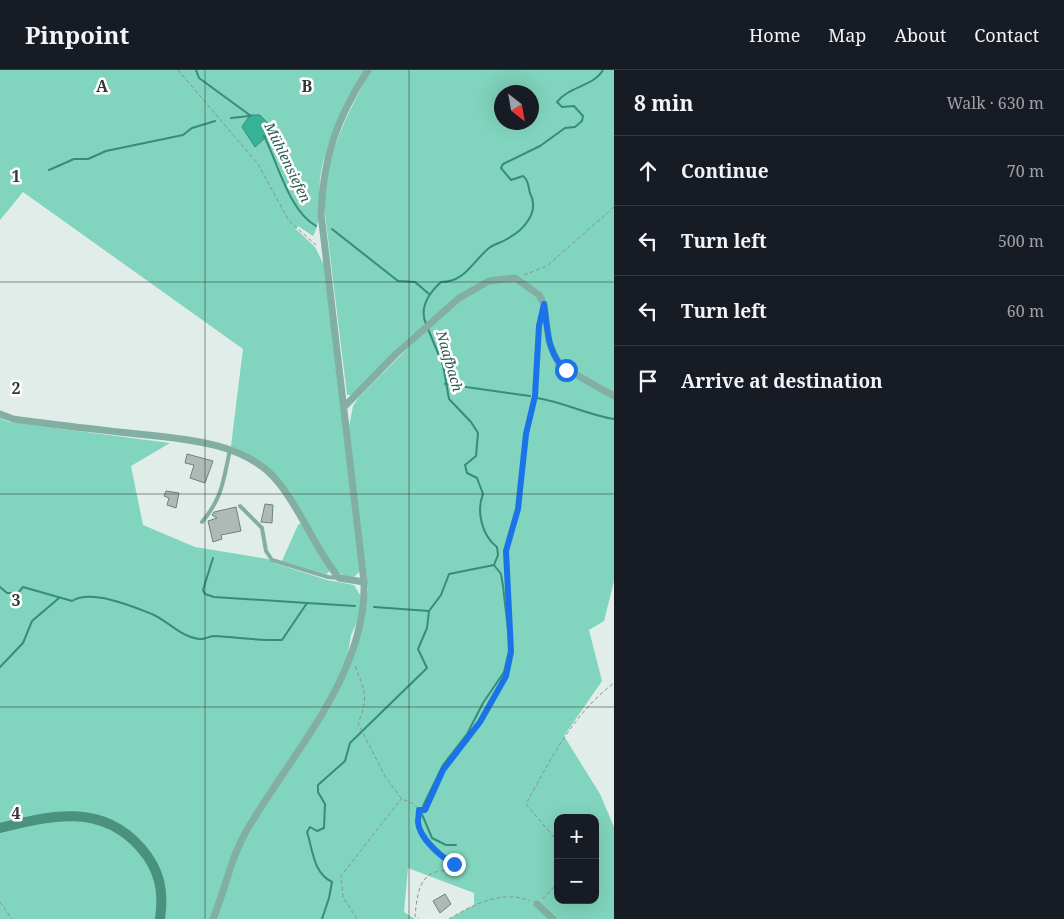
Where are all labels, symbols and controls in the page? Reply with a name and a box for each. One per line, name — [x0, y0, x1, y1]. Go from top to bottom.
text: Pinpoint — [25, 18, 129, 51]
text: Home — [749, 23, 800, 47]
text: Map — [828, 23, 866, 47]
text: About — [894, 23, 946, 47]
text: Contact — [974, 23, 1039, 47]
text: A — [96, 75, 109, 97]
text: B — [302, 75, 313, 97]
north arrow — [494, 85, 539, 130]
text: 8 min — [634, 89, 693, 117]
text: Walk · 630 m — [947, 92, 1044, 114]
water label: Mühlensiefen — [260, 118, 316, 206]
icon: ahead — [634, 157, 662, 185]
text: Continue — [681, 158, 769, 184]
text: 70 m — [1007, 160, 1044, 182]
text: 1 — [11, 165, 21, 187]
icon: left — [634, 227, 662, 255]
text: Turn left — [681, 228, 767, 254]
text: 500 m — [998, 230, 1044, 252]
icon: left — [634, 297, 662, 325]
text: Turn left — [681, 298, 767, 324]
text: 60 m — [1007, 300, 1044, 322]
water label: Naafbach — [432, 327, 468, 394]
route start — [555, 359, 578, 382]
icon: arrive — [634, 367, 662, 395]
text: Arrive at destination — [681, 368, 883, 394]
text: 2 — [11, 377, 21, 399]
text: 3 — [11, 589, 21, 611]
text: 4 — [11, 802, 21, 824]
map controls — [554, 814, 599, 904]
button: + — [554, 814, 599, 859]
route end — [443, 853, 466, 876]
button: − — [554, 859, 599, 904]

